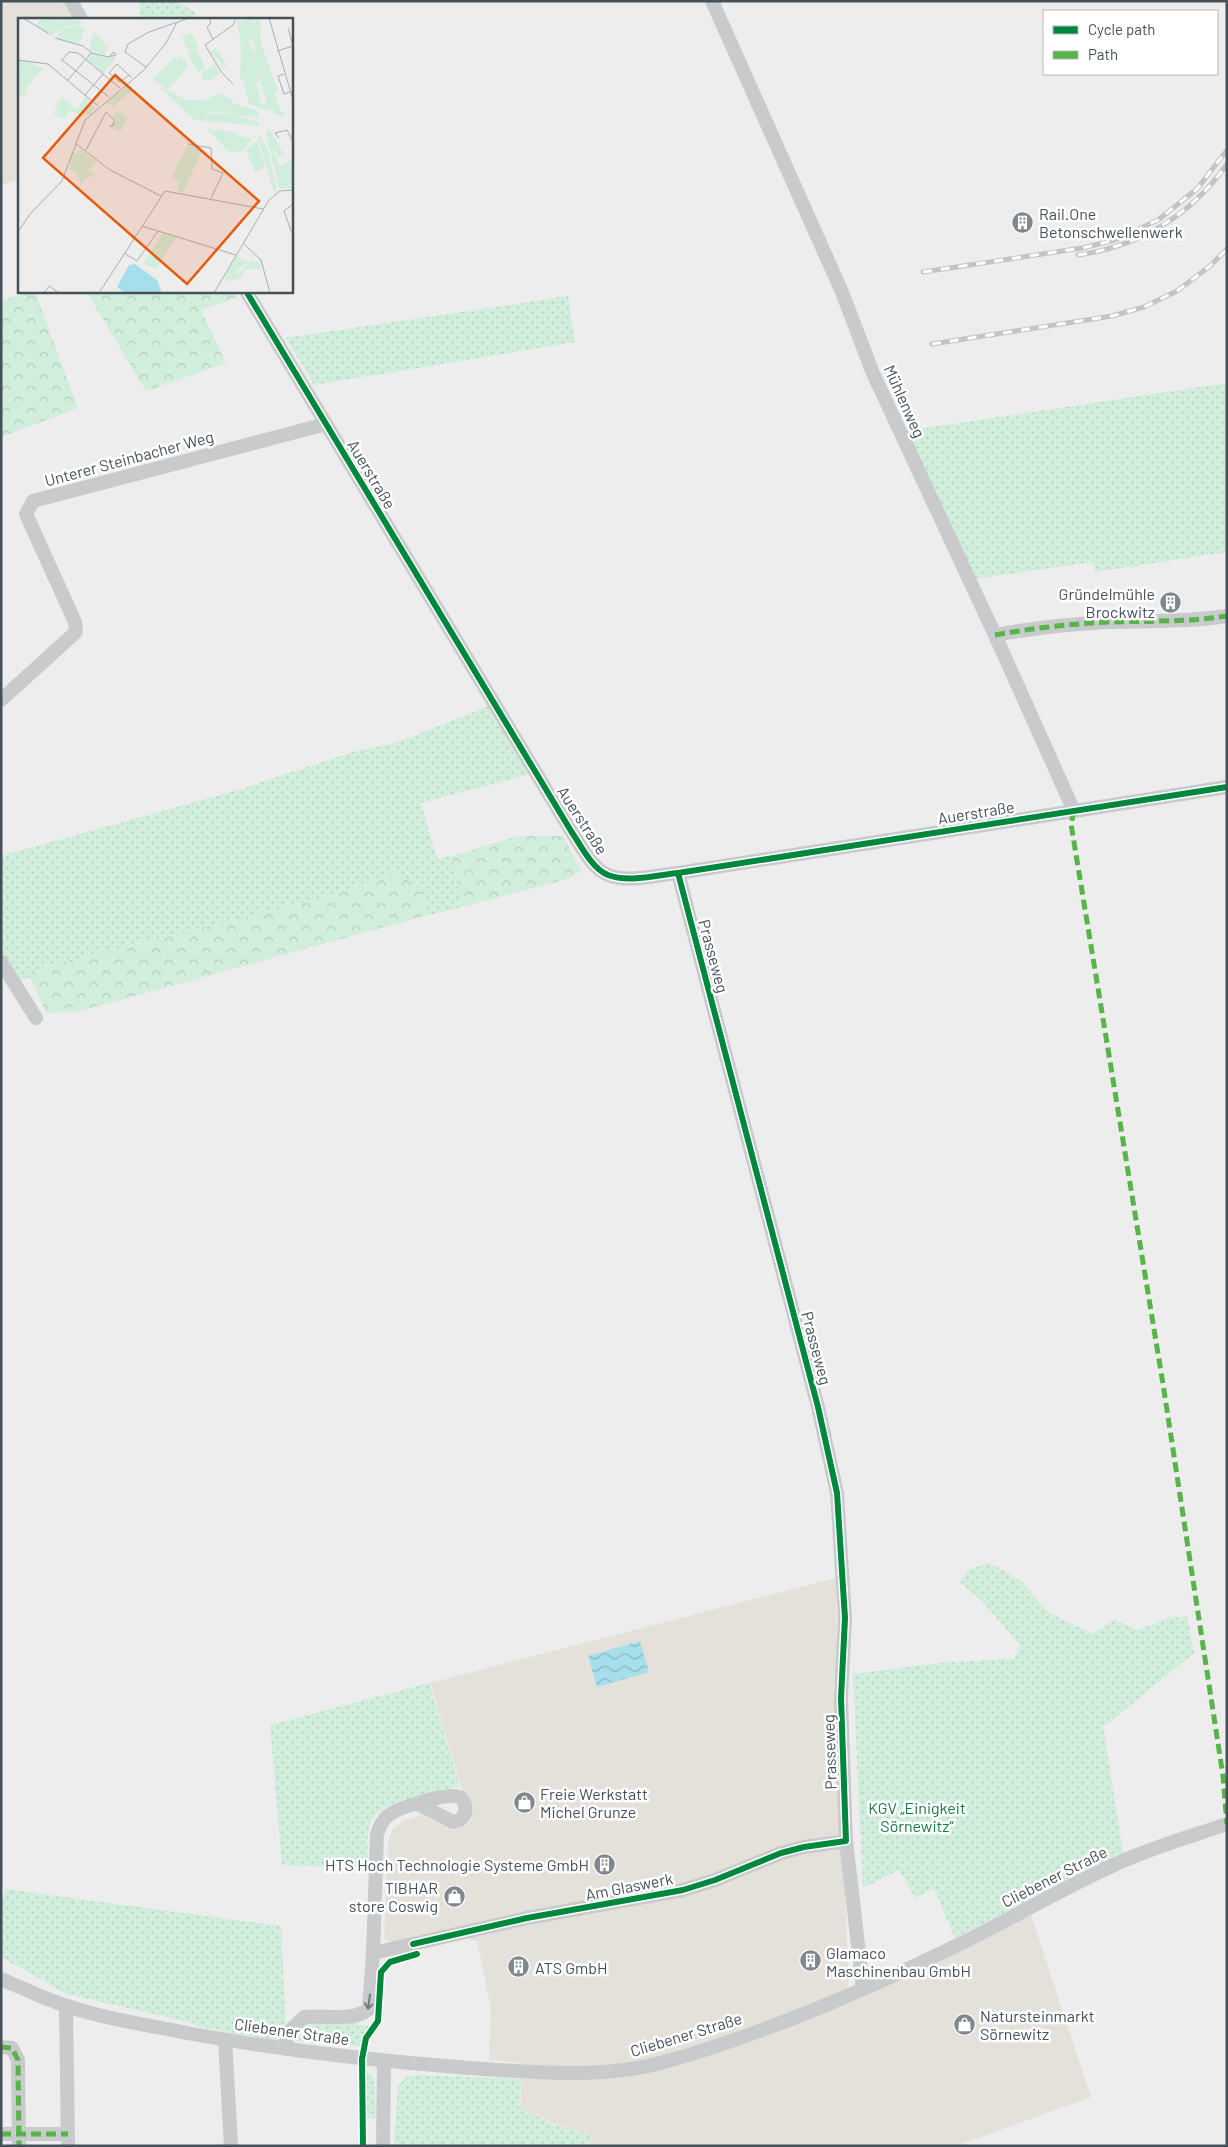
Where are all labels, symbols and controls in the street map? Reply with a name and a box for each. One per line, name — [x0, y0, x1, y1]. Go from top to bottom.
legend — [1043, 10, 1218, 75]
inset map — [18, 18, 292, 292]
text: Cycle path — [1088, 20, 1155, 38]
text: Path — [1088, 45, 1118, 63]
place label: Rail.One Betonschwellenwerk — [1039, 204, 1183, 241]
building icon: Rail.One Betonschwellenwerk — [1011, 210, 1035, 234]
street label: Mühlenweg — [881, 362, 929, 440]
street label: Unterer Steinbacher Weg — [42, 426, 216, 490]
street label: Auerstraße — [344, 436, 400, 512]
place label: Gründelmühle Brockwitz — [1059, 584, 1155, 621]
building icon: Gründelmühle Brockwitz — [1159, 590, 1183, 614]
street label: Auerstraße — [554, 782, 612, 858]
street label: Auerstraße — [936, 797, 1016, 827]
street label: Prasseweg — [695, 917, 733, 995]
street label: Prasseweg — [798, 1309, 836, 1387]
street label: Prasseweg — [818, 1714, 840, 1790]
place label: Freie Werkstatt Michel Grunze — [540, 1784, 648, 1821]
shop icon: Freie Werkstatt Michel Grunze — [512, 1790, 536, 1814]
park label: KGV „Einigkeit Sörnewitz“ — [868, 1798, 966, 1835]
street label: Cliebener Straße — [998, 1841, 1110, 1911]
building icon: HTS Hoch Technologie Systeme GmbH — [593, 1852, 617, 1876]
place label: HTS Hoch Technologie Systeme GmbH — [325, 1855, 589, 1874]
street label: Am Glaswerk — [584, 1868, 674, 1904]
place label: TIBHAR store Coswig — [349, 1878, 438, 1915]
shop icon: TIBHAR store Coswig — [442, 1884, 466, 1908]
place label: Glamaco Maschinenbau GmbH — [826, 1943, 971, 1980]
building icon: Glamaco Maschinenbau GmbH — [798, 1949, 822, 1973]
building icon: ATS GmbH — [507, 1955, 531, 1979]
place label: ATS GmbH — [535, 1958, 608, 1977]
one-way arrow — [364, 1993, 374, 2009]
place label: Natursteinmarkt Sörnewitz — [980, 2006, 1095, 2043]
street label: Cliebener Straße — [628, 2008, 744, 2060]
shop icon: Natursteinmarkt Sörnewitz — [952, 2012, 976, 2036]
street label: Cliebener Straße — [233, 2014, 351, 2048]

